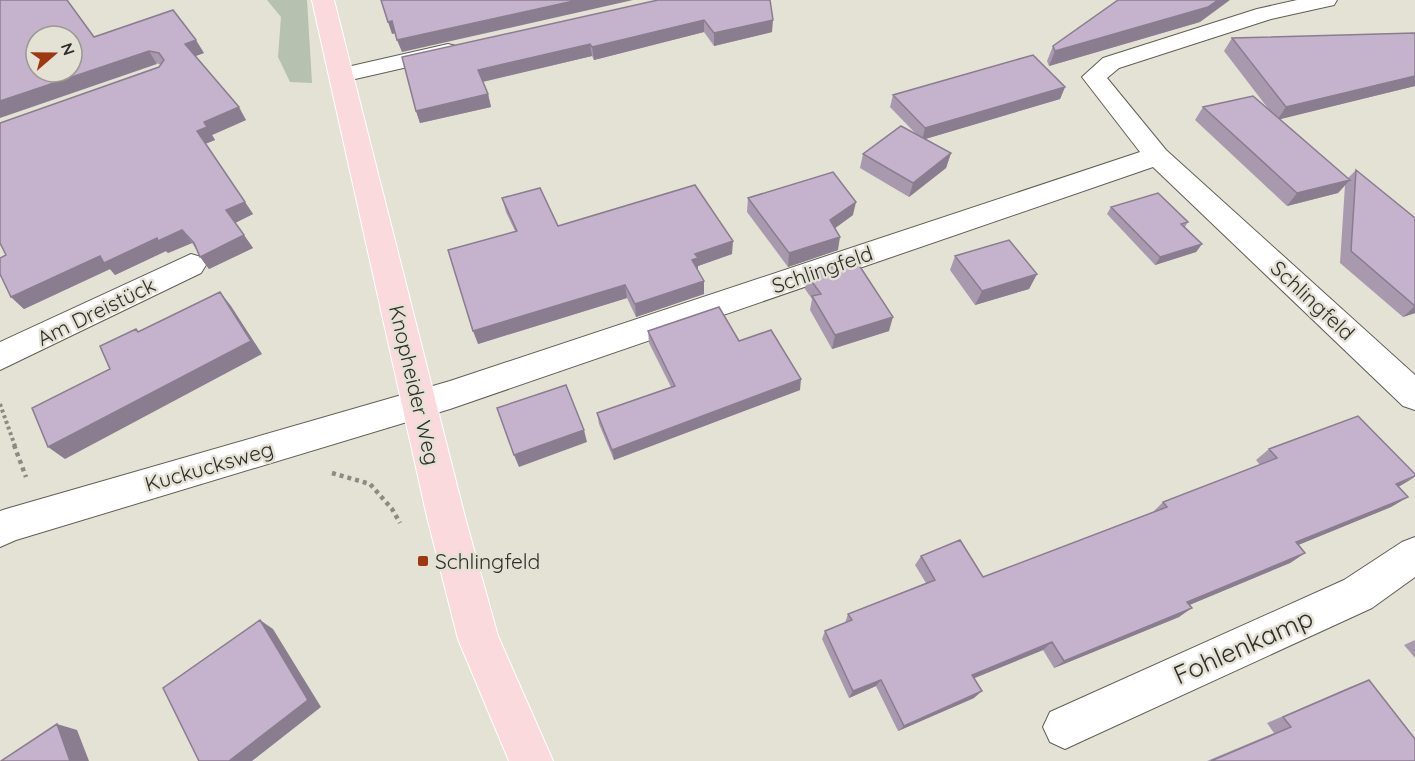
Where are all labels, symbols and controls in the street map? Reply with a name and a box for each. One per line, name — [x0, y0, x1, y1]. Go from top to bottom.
north arrow — [24, 24, 84, 84]
text: N — [57, 40, 80, 58]
street label: Schlingfeld — [768, 240, 876, 298]
street label: Schlingfeld — [1266, 255, 1360, 345]
street label: Am Dreistück — [33, 271, 159, 351]
street label: Knopheider Weg — [384, 303, 446, 467]
street label: Kuckucksweg — [142, 435, 276, 497]
place label: Schlingfeld — [435, 548, 540, 574]
marker: Schlingfeld — [416, 554, 430, 568]
street label: Fohlenkamp — [1168, 601, 1318, 691]

